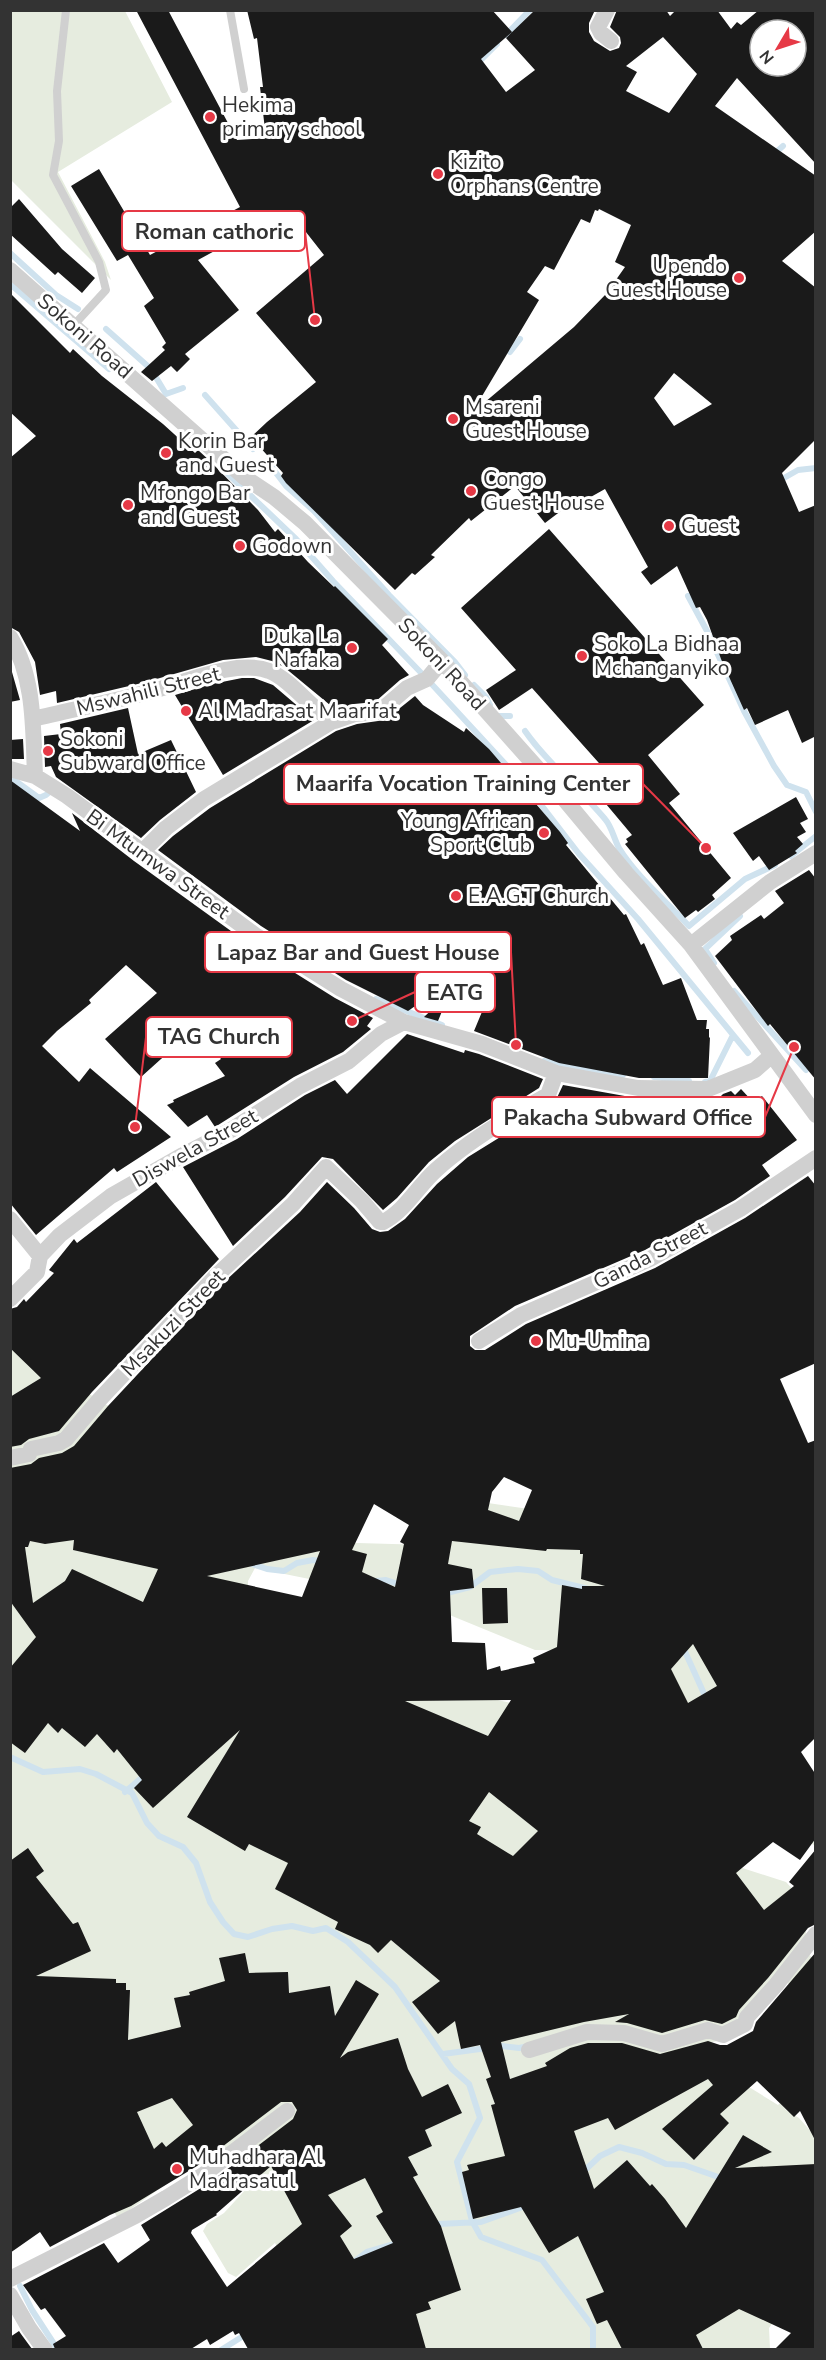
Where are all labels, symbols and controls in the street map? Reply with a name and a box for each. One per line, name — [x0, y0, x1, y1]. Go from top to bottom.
north arrow — [748, 18, 808, 78]
text: N — [755, 45, 779, 68]
place label: Hekima primary school — [222, 91, 362, 143]
marker: Hekima primary school — [203, 110, 217, 124]
place label: Kizito Orphans Centre — [450, 148, 599, 200]
marker: Kizito Orphans Centre — [431, 167, 445, 181]
callout: Roman cathoric — [122, 211, 305, 251]
text: Roman cathoric — [135, 217, 294, 247]
place label: Upendo Guest House — [605, 252, 727, 304]
marker: Upendo Guest House — [732, 271, 746, 285]
street label: Sokoni Road — [31, 287, 139, 385]
place label: Msareni Guest House — [465, 393, 587, 445]
marker: Msareni Guest House — [446, 412, 460, 426]
place label: Korin Bar and Guest — [178, 427, 275, 479]
marker: Korin Bar and Guest — [159, 446, 173, 460]
place label: Congo Guest House — [483, 465, 605, 517]
place label: Mfongo Bar and Guest — [140, 479, 251, 531]
marker: Congo Guest House — [464, 484, 478, 498]
marker: Mfongo Bar and Guest — [121, 498, 135, 512]
place label: Guest — [681, 512, 737, 540]
marker: Guest — [662, 519, 676, 533]
place label: Godown — [252, 532, 332, 560]
marker: Godown — [233, 539, 247, 553]
street label: Sokoni Road — [392, 611, 492, 717]
place label: Duka La Nafaka — [263, 622, 340, 674]
place label: Soko La Bidhaa Mchanganyiko — [594, 630, 739, 682]
marker: Duka La Nafaka — [345, 641, 359, 655]
marker: Soko La Bidhaa Mchanganyiko — [575, 649, 589, 663]
street label: Mswahili Street — [73, 659, 223, 722]
place label: Al Madrasat Maarifat — [198, 697, 397, 725]
marker: Al Madrasat Maarifat — [179, 704, 193, 718]
place label: Sokoni Subward Office — [60, 725, 206, 777]
marker: Sokoni Subward Office — [41, 744, 55, 758]
callout: Maarifa Vocation Training Center — [284, 764, 643, 804]
text: Maarifa Vocation Training Center — [296, 769, 631, 799]
street label: Bi Mtumwa Street — [81, 803, 236, 926]
place label: Young African Sport Club — [400, 807, 532, 859]
marker: Young African Sport Club — [537, 826, 551, 840]
place label: E.A.G.T Church — [468, 882, 609, 910]
marker: E.A.G.T Church — [449, 889, 463, 903]
callout: Lapaz Bar and Guest House — [205, 932, 511, 972]
text: Lapaz Bar and Guest House — [217, 938, 499, 968]
callout: EATG — [415, 972, 495, 1012]
text: EATG — [427, 978, 483, 1008]
callout: TAG Church — [146, 1017, 292, 1057]
text: TAG Church — [158, 1022, 280, 1052]
callout: Pakacha Subward Office — [492, 1097, 765, 1137]
street label: Diswela Street — [127, 1102, 263, 1194]
text: Pakacha Subward Office — [504, 1103, 753, 1133]
street label: Ganda Street — [588, 1214, 712, 1296]
street label: Msakuzi Street — [115, 1263, 232, 1383]
place label: Mu-Umina — [548, 1327, 648, 1355]
marker: Mu-Umina — [529, 1334, 543, 1348]
place label: Muhadhara Al Madrasatul — [189, 2143, 323, 2195]
marker: Muhadhara Al Madrasatul — [170, 2162, 184, 2176]

